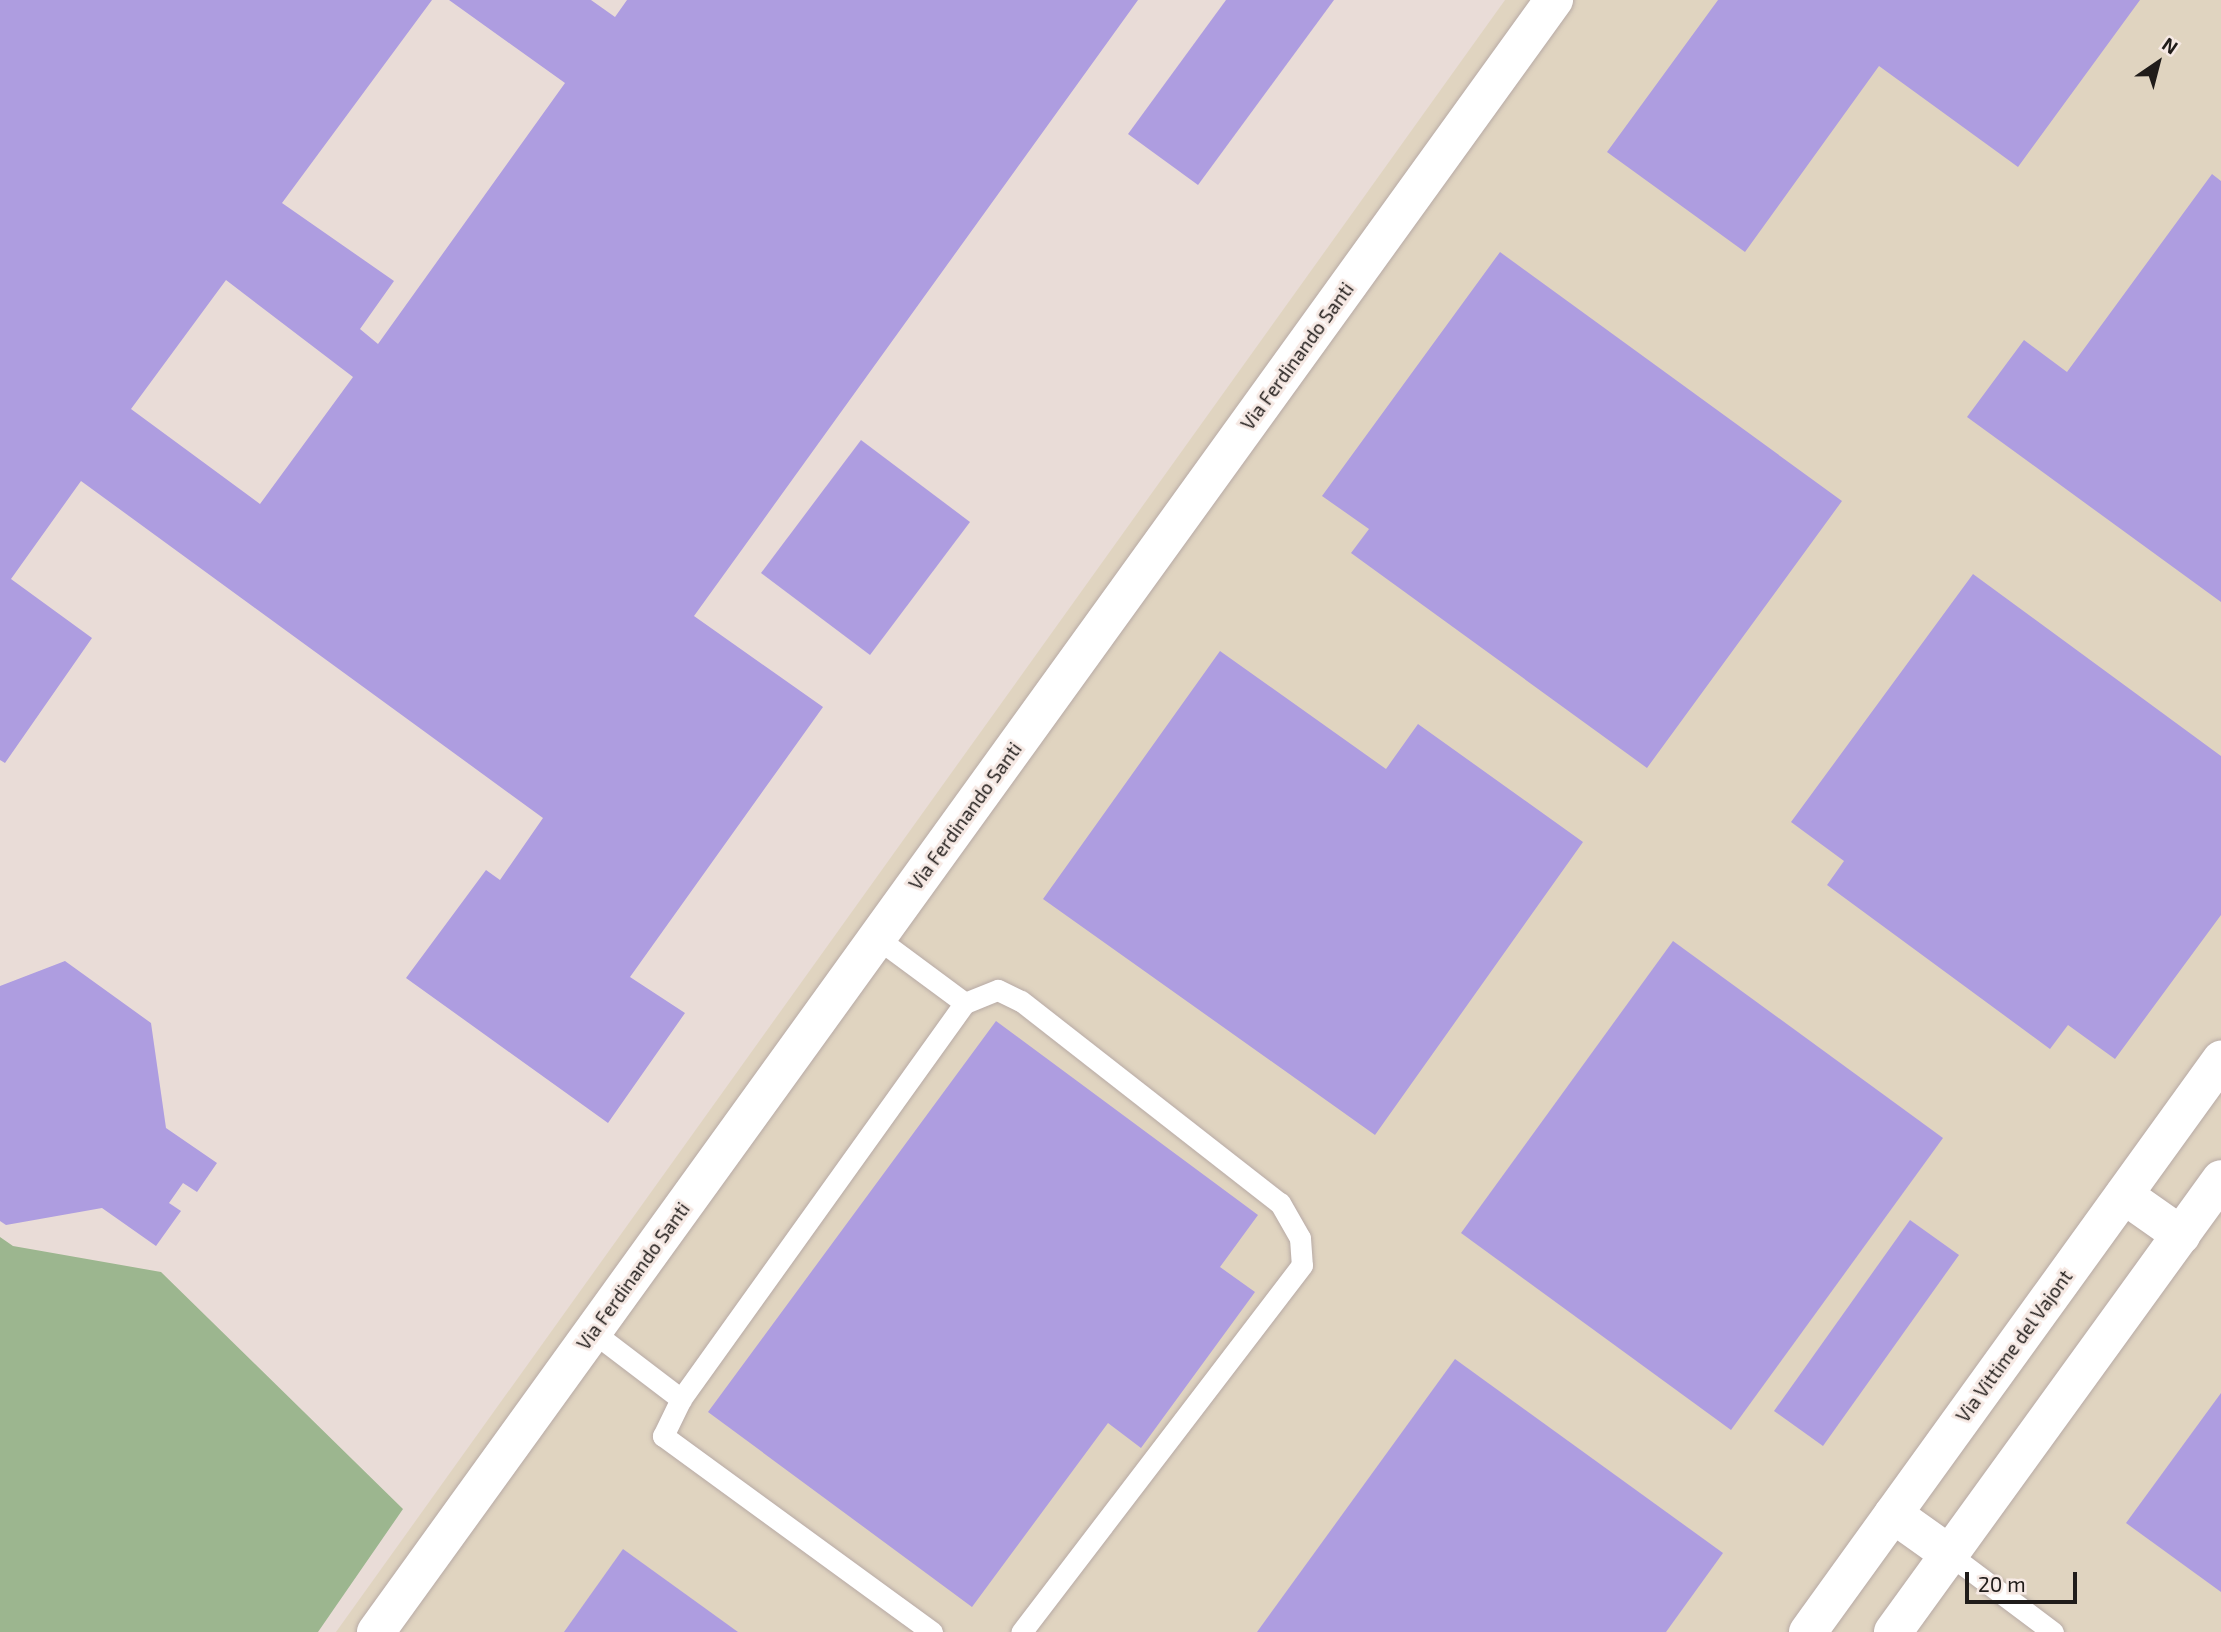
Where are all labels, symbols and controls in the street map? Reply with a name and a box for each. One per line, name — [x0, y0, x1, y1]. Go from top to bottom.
north arrow — [2123, 28, 2193, 98]
text: N — [2158, 32, 2183, 59]
street label: Via Ferdinando Santi — [1236, 278, 1358, 434]
street label: Via Ferdinando Santi — [904, 738, 1026, 894]
street label: Via Ferdinando Santi — [572, 1198, 694, 1354]
street label: Via Vittime del Vajont — [1951, 1265, 2077, 1427]
scale bar — [1969, 1558, 2081, 1602]
text: 20 m — [1978, 1571, 2026, 1596]

